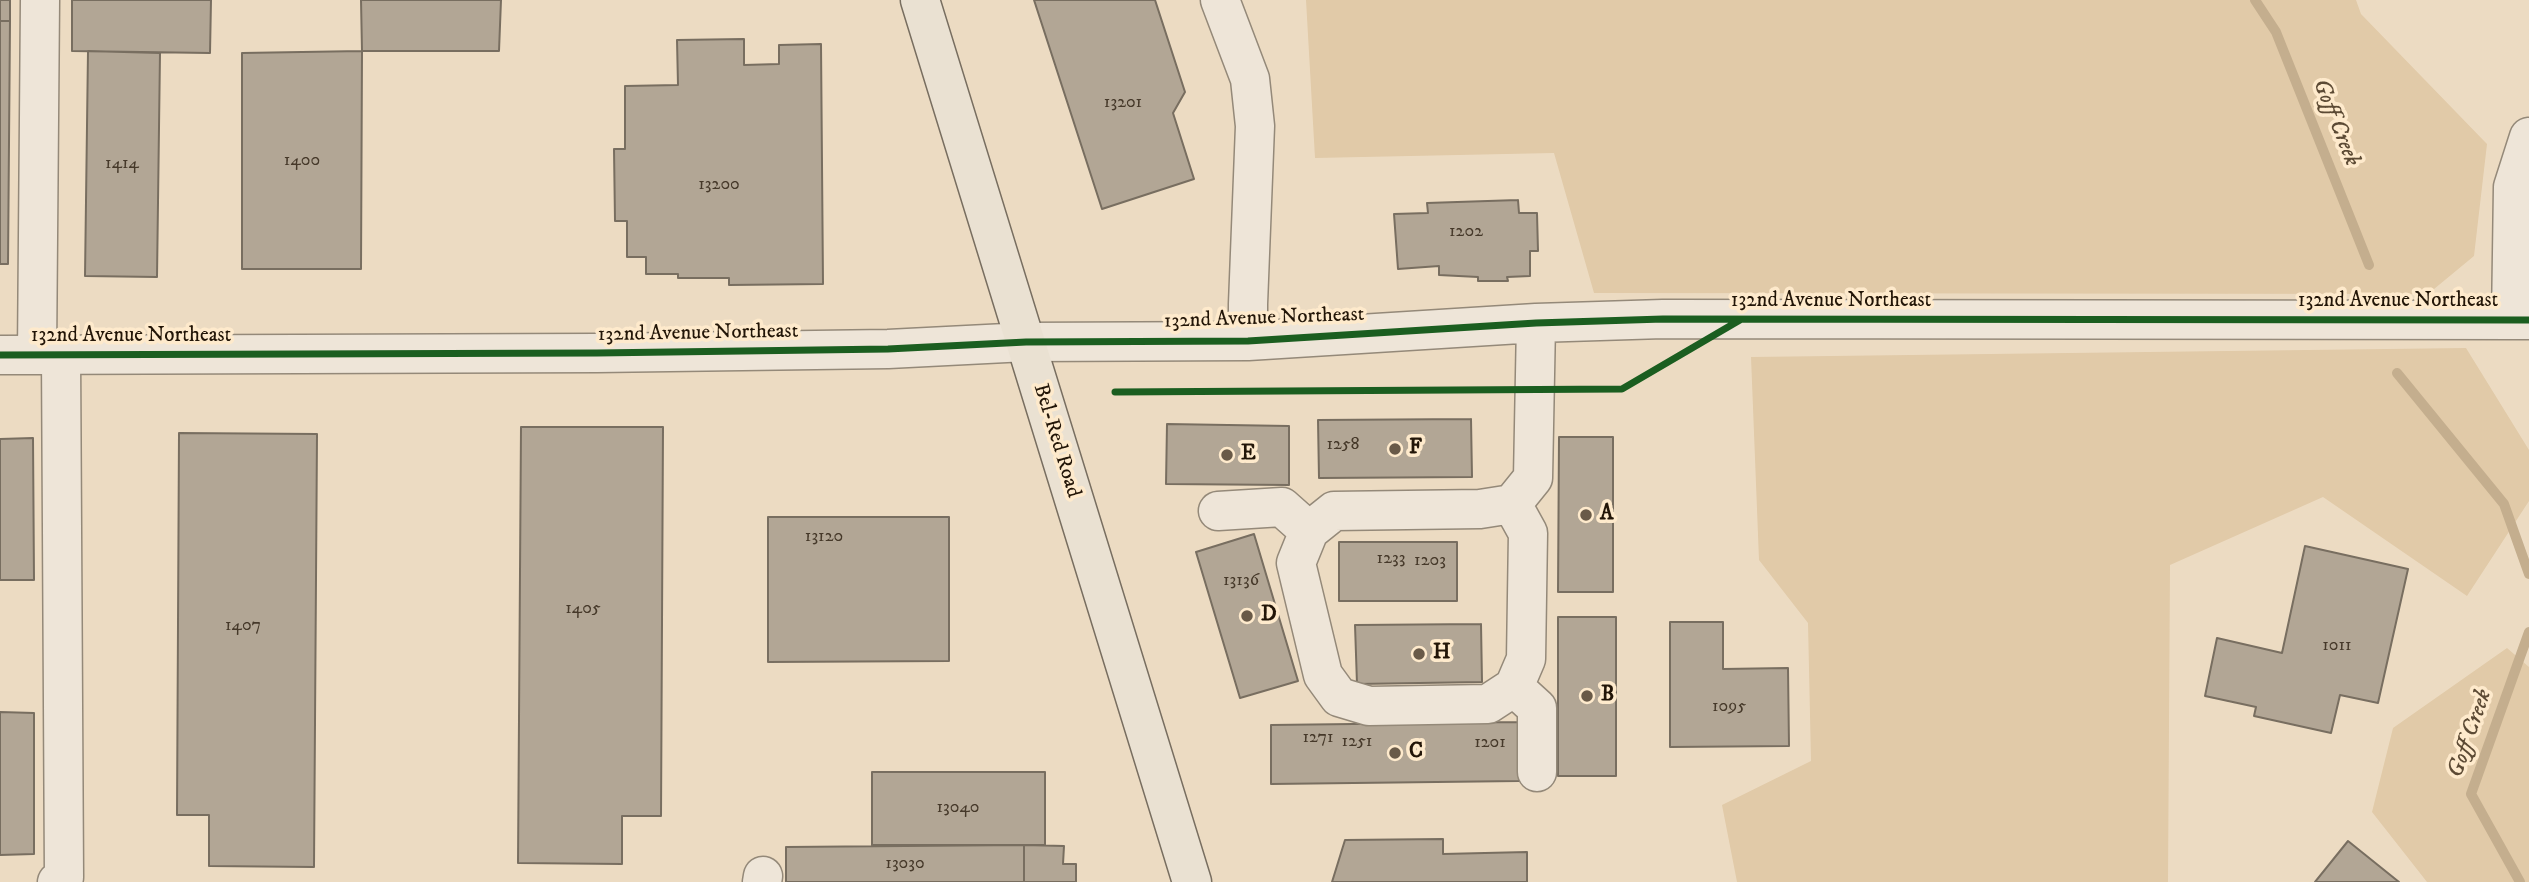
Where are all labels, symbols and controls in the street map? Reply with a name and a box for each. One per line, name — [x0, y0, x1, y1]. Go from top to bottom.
water label: Goff Creek — [2305, 75, 2365, 171]
house number: 13201 — [1104, 92, 1142, 114]
house number: 1400 — [284, 150, 320, 172]
house number: 1414 — [105, 153, 139, 175]
house number: 13200 — [698, 174, 740, 196]
house number: 1202 — [1449, 221, 1483, 243]
street label: 132nd Avenue Northeast — [1731, 289, 1931, 315]
street label: 132nd Avenue Northeast — [2298, 289, 2498, 315]
street label: 132nd Avenue Northeast — [1163, 303, 1365, 335]
street label: 132nd Avenue Northeast — [598, 320, 798, 348]
street label: 132nd Avenue Northeast — [31, 324, 231, 350]
street label: Bel-Red Road — [1027, 381, 1085, 501]
house number: 1258 — [1326, 434, 1360, 456]
place label: F — [1409, 436, 1422, 462]
marker: F — [1387, 441, 1403, 457]
place label: E — [1241, 442, 1256, 468]
marker: E — [1219, 447, 1235, 463]
place label: A — [1600, 502, 1613, 528]
marker: A — [1578, 507, 1594, 523]
house number: 13120 — [805, 526, 843, 548]
house number: 1233 — [1377, 548, 1405, 570]
house number: 1203 — [1414, 550, 1446, 572]
house number: 13136 — [1223, 570, 1259, 592]
house number: 1405 — [565, 598, 601, 620]
place label: D — [1261, 603, 1277, 629]
marker: D — [1239, 608, 1255, 624]
house number: 1407 — [225, 615, 261, 637]
house number: 1011 — [2322, 635, 2352, 657]
place label: H — [1433, 641, 1451, 667]
marker: H — [1411, 646, 1427, 662]
place label: B — [1601, 683, 1614, 709]
water label: Goff Creek — [2443, 686, 2499, 782]
marker: B — [1579, 688, 1595, 704]
house number: 1095 — [1712, 696, 1746, 718]
house number: 1271 — [1302, 727, 1334, 749]
house number: 1251 — [1342, 731, 1372, 753]
house number: 1201 — [1474, 732, 1506, 754]
place label: C — [1409, 740, 1423, 766]
marker: C — [1387, 745, 1403, 761]
house number: 13040 — [936, 797, 980, 819]
house number: 13030 — [885, 853, 925, 875]

